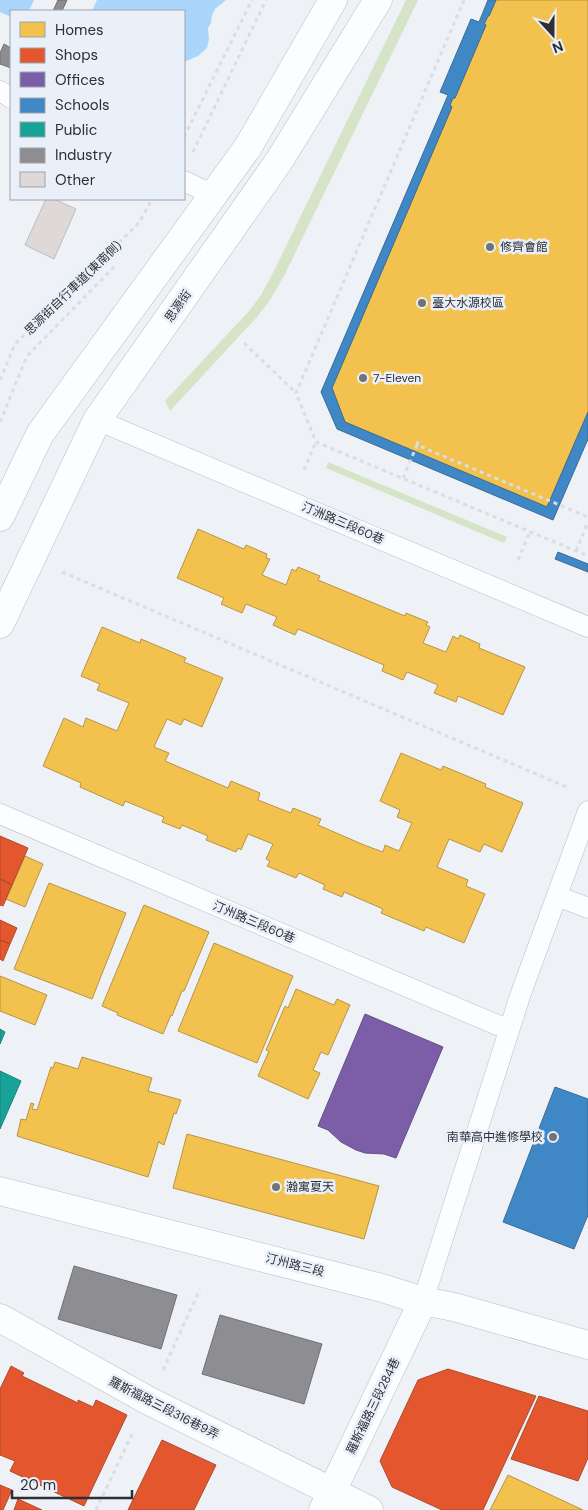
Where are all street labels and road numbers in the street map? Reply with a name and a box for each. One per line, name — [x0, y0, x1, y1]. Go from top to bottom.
street label: 思源街自行車道(東南側) — [21, 237, 125, 339]
street label: 思源街 — [161, 287, 195, 325]
street label: 汀洲路三段60巷 — [299, 498, 387, 548]
street label: 汀州路三段60巷 — [210, 897, 298, 947]
street label: 汀州路三段 — [264, 1250, 326, 1280]
street label: 羅斯福路三段284巷 — [343, 1355, 403, 1457]
street label: 羅斯福路三段316巷9弄 — [106, 1373, 222, 1443]

